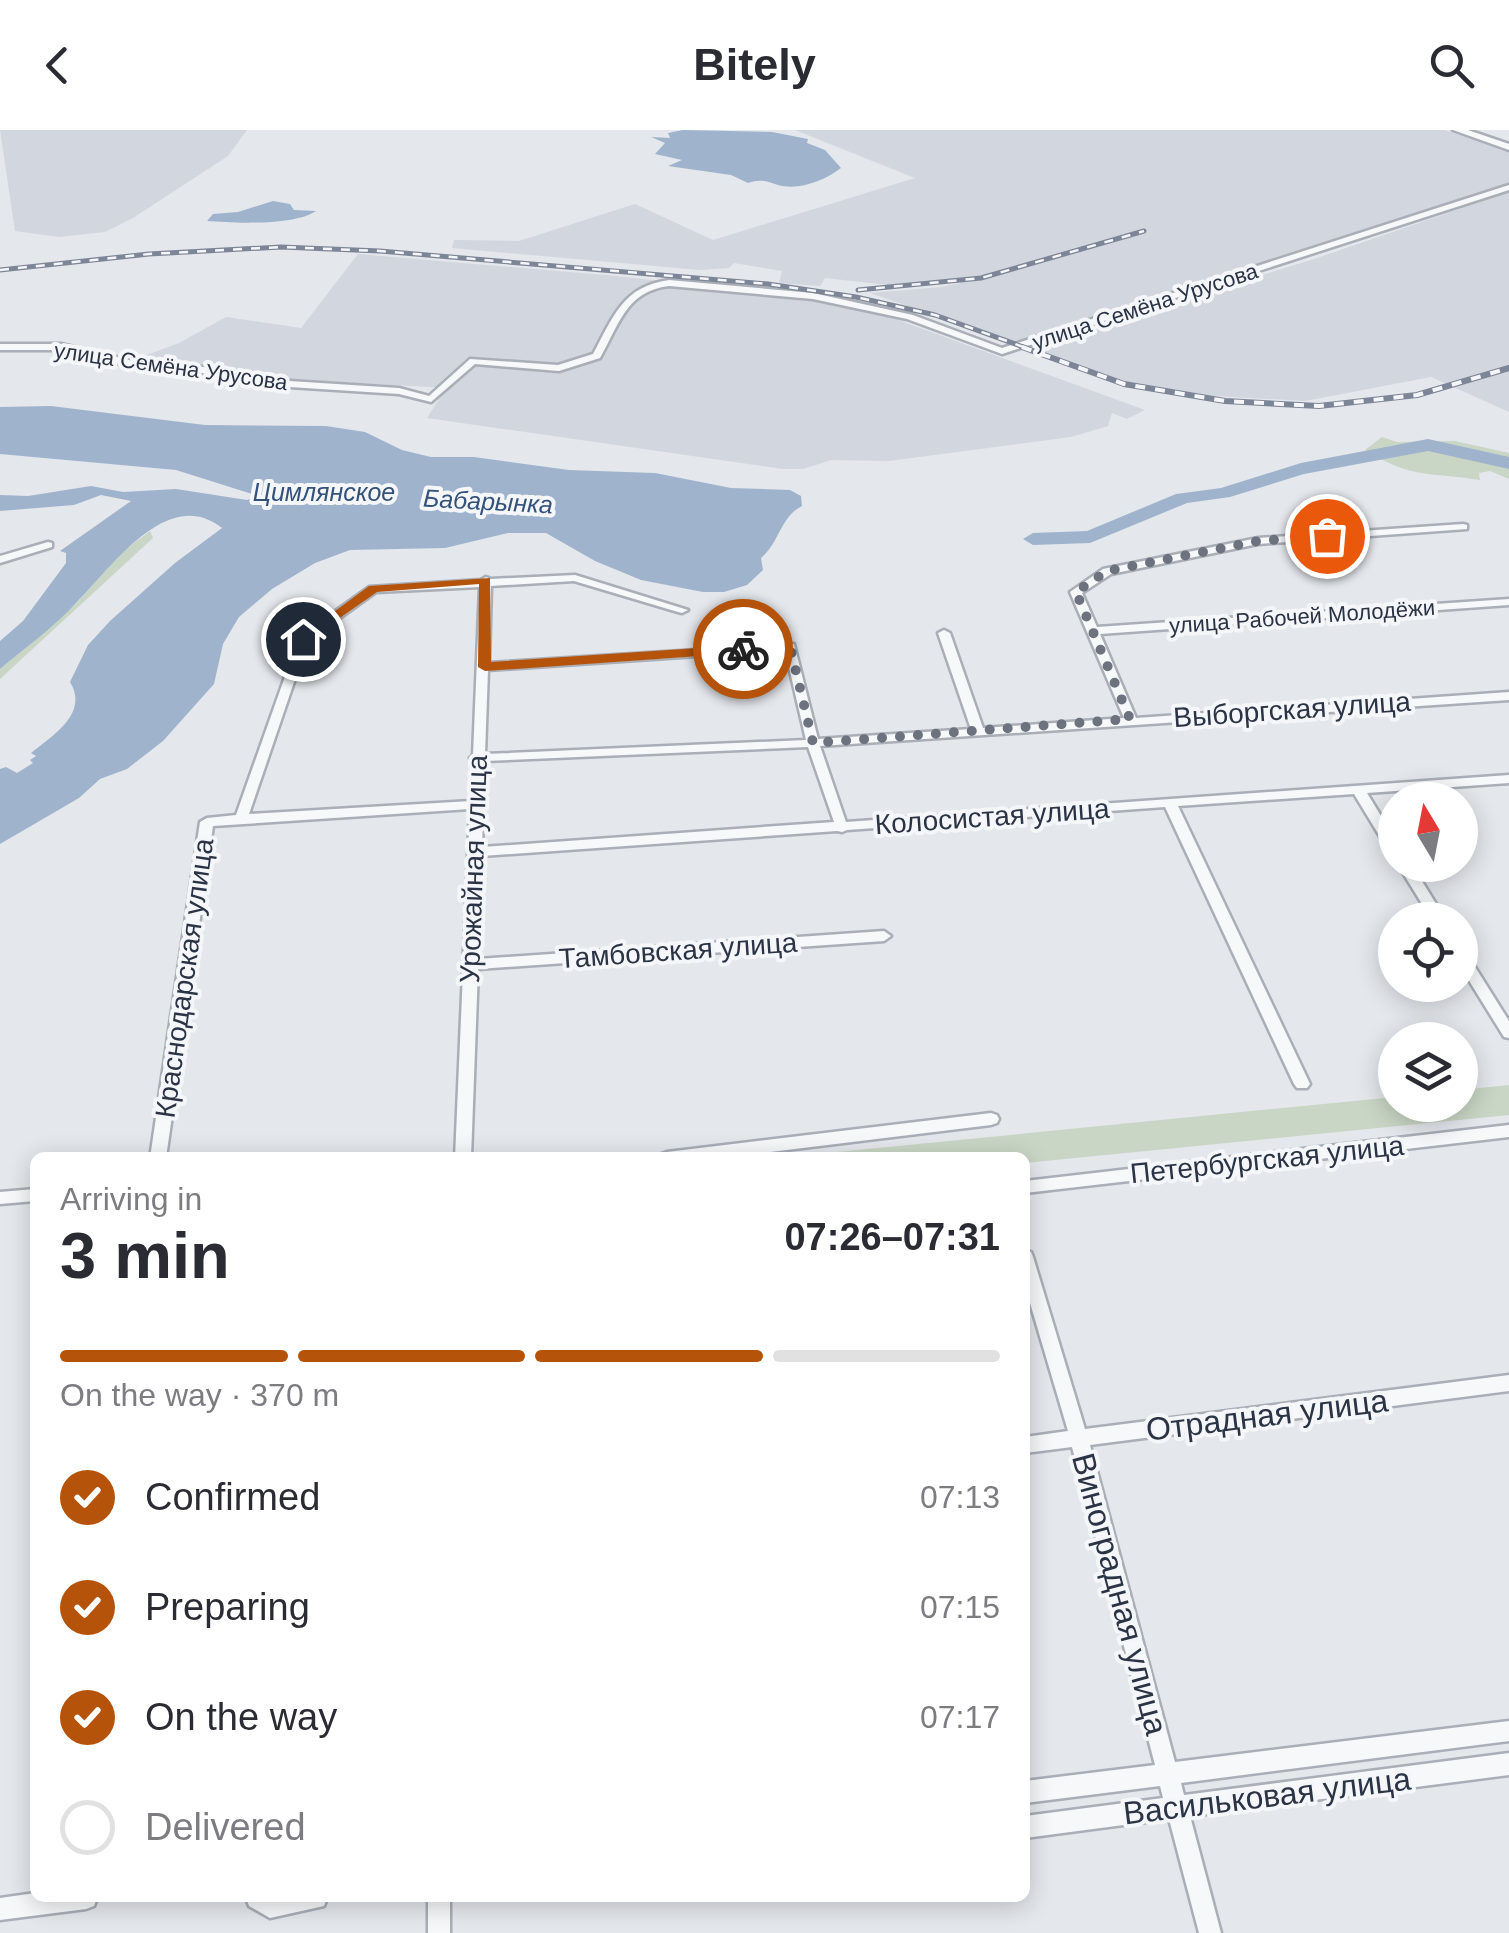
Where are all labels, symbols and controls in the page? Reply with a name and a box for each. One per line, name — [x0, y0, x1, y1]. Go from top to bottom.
icon: back — [30, 38, 85, 93]
icon: search — [1424, 38, 1479, 93]
text: Bitely — [693, 39, 816, 90]
street label: улица Семёна Урусова — [1029, 258, 1262, 355]
street label: улица Семёна Урусова — [53, 338, 290, 395]
water label: Цимлянское — [253, 478, 395, 506]
water label: Бабарынка — [422, 484, 554, 518]
pin — [1285, 494, 1370, 579]
icon: bag — [1300, 509, 1355, 564]
street label: улица Рабочей Молодёжи — [1168, 595, 1436, 638]
pin — [261, 597, 346, 682]
courier — [693, 599, 793, 699]
icon: home — [276, 612, 331, 667]
icon: bike — [716, 622, 771, 677]
street label: Выборгская улица — [1172, 686, 1412, 733]
street label: Урожайная улица — [454, 754, 493, 984]
north arrow — [1378, 782, 1478, 882]
map controls — [1378, 782, 1478, 1122]
street label: Колосистая улица — [874, 793, 1111, 840]
street label: Краснодарская улица — [150, 836, 220, 1120]
button: locate — [1378, 902, 1478, 1002]
street label: Тамбовская улица — [558, 927, 799, 974]
button: layers — [1378, 1022, 1478, 1122]
street label: Петербургская улица — [1129, 1130, 1406, 1189]
text: Arriving in — [60, 1181, 202, 1217]
text: 07:26–07:31 — [784, 1216, 1000, 1258]
text: 3 min — [60, 1219, 230, 1292]
text: On the way · 370 m — [60, 1377, 339, 1413]
street label: Отрадная улица — [1144, 1382, 1390, 1448]
street label: Виноградная улица — [1065, 1449, 1175, 1739]
icon: check — [60, 1470, 115, 1525]
text: Confirmed — [145, 1476, 320, 1518]
text: 07:13 — [920, 1479, 1000, 1515]
icon: check — [60, 1580, 115, 1635]
text: Preparing — [145, 1586, 310, 1628]
text: 07:15 — [920, 1589, 1000, 1625]
icon: check — [60, 1690, 115, 1745]
text: On the way — [145, 1696, 337, 1738]
text: 07:17 — [920, 1699, 1000, 1735]
street label: Васильковая улица — [1121, 1760, 1413, 1831]
text: Delivered — [145, 1806, 306, 1848]

